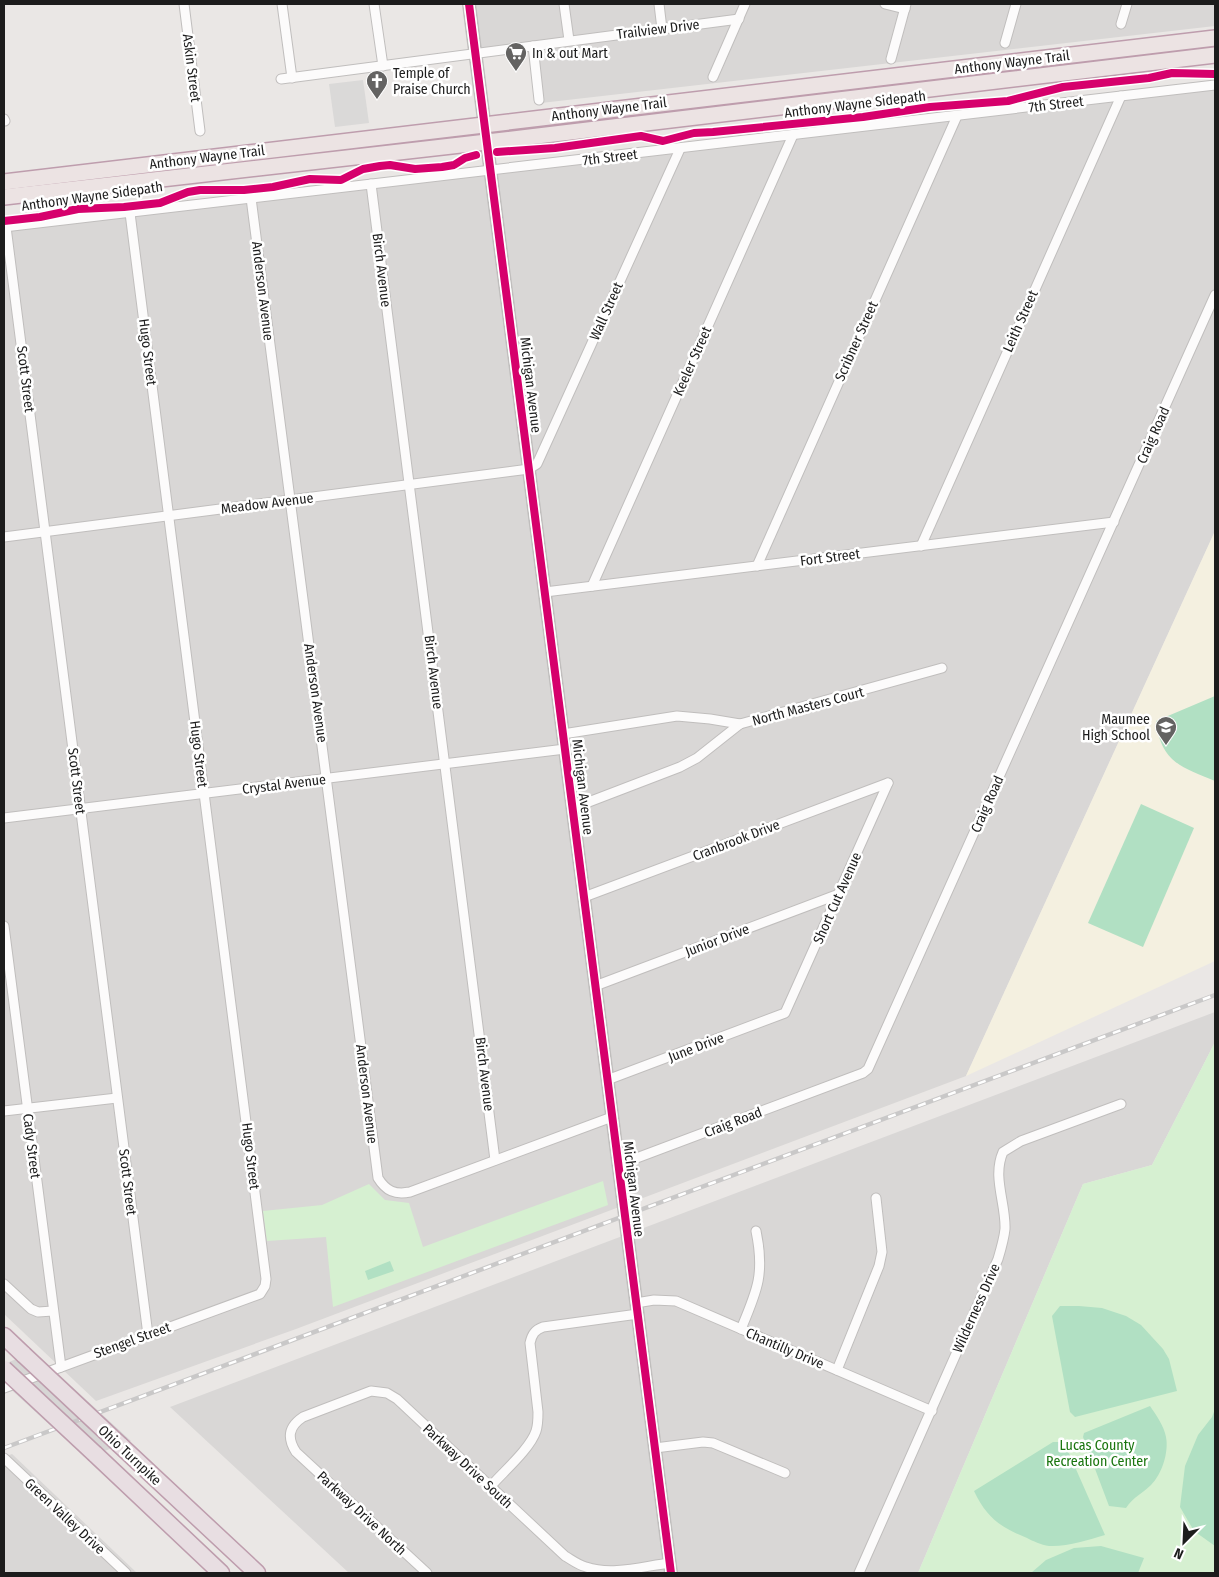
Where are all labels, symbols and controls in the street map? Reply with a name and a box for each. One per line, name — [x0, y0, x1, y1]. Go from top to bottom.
street label: Trailview Drive — [616, 16, 700, 43]
street label: Askin Street — [179, 33, 204, 103]
supermarket icon: In & out Mart — [504, 41, 528, 72]
place label: In & out Mart — [532, 45, 608, 62]
street label: Anthony Wayne Trail — [953, 47, 1071, 78]
place label: Temple of Praise Church — [393, 65, 471, 98]
church icon: Temple of Praise Church — [365, 69, 389, 100]
street label: Anthony Wayne Sidepath — [783, 87, 927, 122]
street label: 7th Street — [1028, 93, 1085, 116]
street label: Anthony Wayne Trail — [550, 94, 668, 125]
street label: Anthony Wayne Trail — [148, 142, 266, 173]
street label: 7th Street — [582, 146, 639, 169]
street label: Anthony Wayne Sidepath — [20, 178, 164, 215]
street label: Birch Avenue — [369, 232, 394, 308]
street label: Anderson Avenue — [248, 240, 277, 342]
street label: Wall Street — [586, 279, 627, 343]
street label: Leith Street — [999, 287, 1042, 355]
street label: Scribner Street — [831, 298, 882, 384]
street label: Hugo Street — [135, 318, 160, 387]
street label: Keeler Street — [670, 323, 715, 399]
street label: Michigan Avenue — [516, 336, 545, 434]
street label: Scott Street — [13, 345, 38, 414]
street label: Craig Road — [1133, 404, 1174, 466]
street label: Meadow Avenue — [220, 489, 314, 518]
street label: Fort Street — [799, 545, 861, 570]
street label: Birch Avenue — [421, 634, 446, 710]
street label: Anderson Avenue — [300, 642, 331, 744]
street label: North Masters Court — [750, 683, 866, 730]
place label: Maumee High School — [1082, 711, 1150, 744]
school or university icon: Maumee High School — [1154, 715, 1178, 746]
street label: Hugo Street — [186, 720, 211, 789]
street label: Michigan Avenue — [568, 738, 597, 836]
street label: Scott Street — [64, 747, 89, 816]
street label: Crystal Avenue — [241, 771, 327, 798]
street label: Craig Road — [967, 773, 1008, 835]
street label: Cranbrook Drive — [690, 816, 782, 865]
street label: Short Cut Avenue — [810, 850, 865, 947]
street label: Junior Drive — [683, 920, 752, 960]
street label: June Drive — [666, 1029, 727, 1066]
street label: Birch Avenue — [472, 1036, 497, 1112]
street label: Anderson Avenue — [352, 1043, 381, 1145]
street label: Craig Road — [702, 1104, 765, 1141]
street label: Cady Street — [19, 1113, 44, 1180]
street label: Hugo Street — [238, 1122, 263, 1191]
street label: Michigan Avenue — [619, 1140, 648, 1238]
street label: Scott Street — [115, 1148, 140, 1217]
street label: Wilderness Drive — [949, 1261, 1004, 1356]
street label: Stengel Street — [92, 1319, 173, 1362]
street label: Chantilly Drive — [743, 1324, 826, 1373]
street label: Parkway Drive South — [419, 1420, 516, 1512]
street label: Ohio Turnpike — [95, 1422, 165, 1489]
park label: Lucas County Recreation Center — [1046, 1437, 1148, 1470]
street label: Parkway Drive North — [314, 1468, 410, 1559]
street label: Green Valley Drive — [21, 1475, 108, 1558]
north arrow — [1159, 1517, 1209, 1567]
text: N — [1172, 1544, 1186, 1563]

